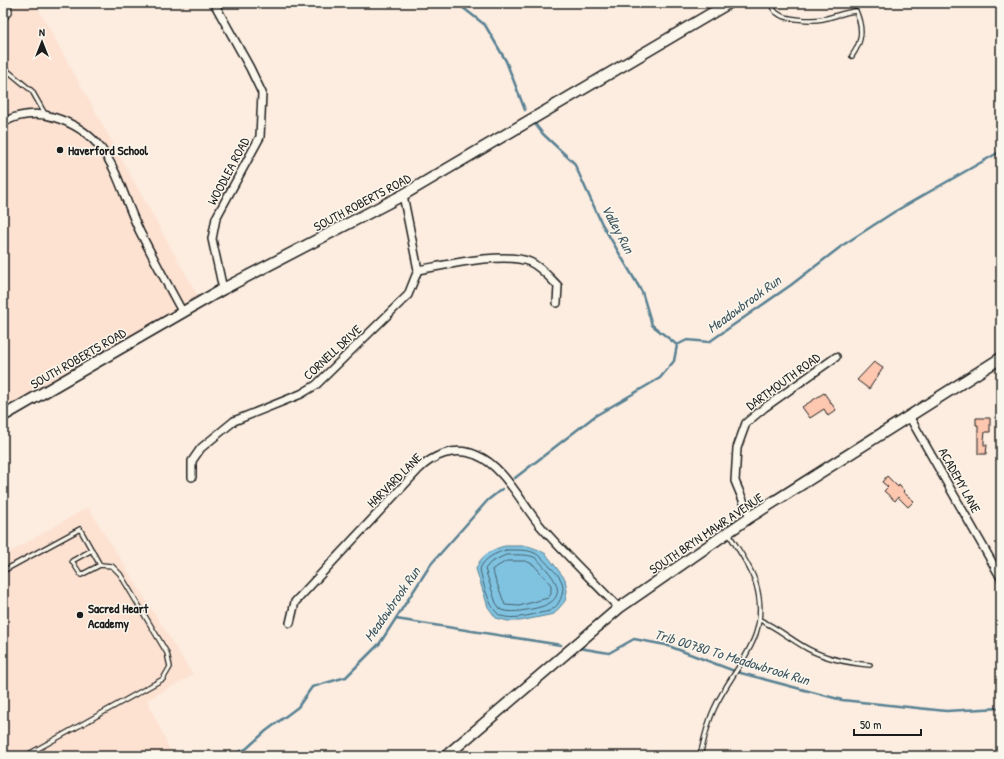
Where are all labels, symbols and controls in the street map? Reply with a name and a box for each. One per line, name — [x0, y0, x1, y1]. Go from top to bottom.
north arrow — [22, 22, 62, 62]
text: N — [39, 25, 45, 39]
street label: WOODLEA ROAD — [203, 133, 254, 208]
place label: Haverford School — [68, 141, 148, 159]
marker: Haverford School — [55, 145, 65, 155]
street label: SOUTH ROBERTS ROAD — [310, 168, 414, 235]
water label: Valley Run — [597, 201, 640, 258]
water label: Meadowbrook Run — [703, 269, 786, 337]
street label: CORNELL DRIVE — [299, 320, 365, 384]
street label: SOUTH ROBERTS ROAD — [27, 323, 130, 393]
street label: DARTMOUTH ROAD — [742, 348, 824, 414]
street label: ACADEMY LANE — [935, 444, 985, 516]
street label: HARVARD LANE — [363, 448, 426, 511]
street label: SOUTH BRYN MAWR AVENUE — [645, 488, 767, 578]
water label: Meadowbrook Run — [359, 561, 425, 645]
place label: Sacred Heart Academy — [88, 599, 149, 633]
marker: Sacred Heart Academy — [75, 610, 85, 620]
water label: Trib 00780 To Meadowbrook Run — [652, 624, 814, 690]
scale bar — [854, 711, 921, 737]
text: 50 m — [860, 716, 881, 733]

